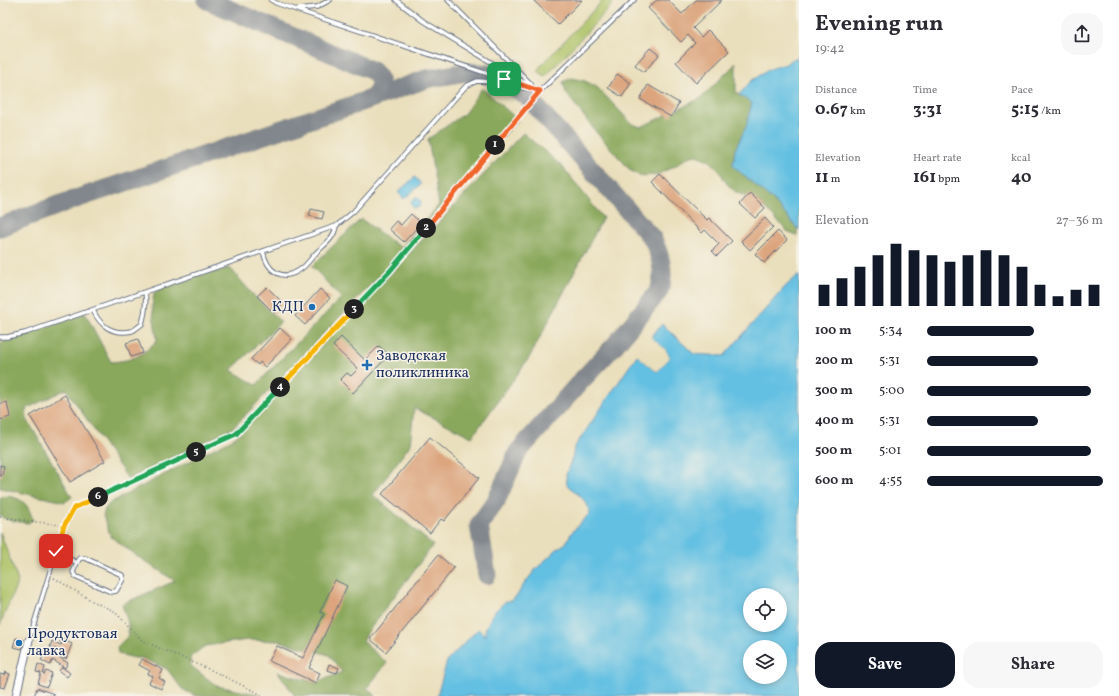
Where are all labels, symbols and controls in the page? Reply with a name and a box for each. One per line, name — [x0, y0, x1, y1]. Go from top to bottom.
text: Evening run — [815, 9, 944, 40]
button: share — [1061, 13, 1103, 55]
text: 19:42 — [815, 40, 845, 58]
pin — [487, 62, 521, 96]
icon: arrive — [493, 68, 515, 90]
text: Distance — [815, 83, 857, 98]
text: Time — [913, 83, 937, 98]
text: Pace — [1011, 83, 1033, 98]
text: 0.67 — [815, 98, 848, 121]
text: 3:31 — [913, 98, 942, 121]
text: 5:15 — [1011, 98, 1039, 121]
text: km — [848, 104, 866, 119]
text: /km — [1039, 104, 1061, 119]
pin: 1 — [485, 135, 505, 155]
text: 1 — [493, 137, 497, 152]
text: Elevation — [815, 151, 861, 166]
text: Heart rate — [913, 151, 962, 166]
text: kcal — [1011, 151, 1031, 166]
text: 11 — [815, 166, 829, 189]
text: 161 — [913, 166, 936, 189]
text: 40 — [1011, 166, 1031, 189]
text: m — [829, 172, 841, 187]
text: bpm — [936, 172, 960, 187]
text: Elevation — [815, 212, 869, 230]
text: 27–36 m — [1056, 212, 1103, 230]
pin: 2 — [416, 218, 436, 238]
text: 2 — [423, 220, 429, 235]
place label: КДП — [272, 297, 304, 318]
pin: 3 — [344, 299, 364, 319]
text: 3 — [351, 301, 357, 316]
marker: КДП — [307, 302, 317, 312]
text: 100 m — [815, 322, 852, 340]
text: 5:34 — [879, 322, 903, 340]
place label: Заводская поликлиника — [376, 346, 469, 384]
text: 200 m — [815, 352, 853, 370]
text: 5:31 — [879, 352, 900, 370]
marker: Заводская поликлиника — [361, 359, 373, 371]
pin: 4 — [270, 377, 290, 397]
text: 4 — [277, 379, 283, 394]
text: 300 m — [815, 382, 853, 400]
text: 5:00 — [879, 382, 904, 400]
text: 400 m — [815, 412, 854, 430]
text: 5:31 — [879, 412, 900, 430]
pin: 5 — [186, 442, 206, 462]
text: 500 m — [815, 442, 852, 460]
text: 5:01 — [879, 442, 901, 460]
text: 5 — [193, 444, 199, 459]
text: 600 m — [815, 472, 853, 490]
text: 4:55 — [879, 472, 902, 490]
pin: 6 — [88, 487, 108, 507]
text: 6 — [95, 489, 101, 504]
pin — [39, 534, 73, 568]
icon: check — [45, 540, 67, 562]
map controls — [743, 588, 787, 684]
button: locate — [743, 588, 787, 632]
place label: Продуктовая лавка — [27, 624, 118, 662]
marker: Продуктовая лавка — [14, 638, 24, 648]
button: layers — [743, 640, 787, 684]
button: Save — [815, 642, 955, 688]
button: Share — [963, 642, 1103, 688]

